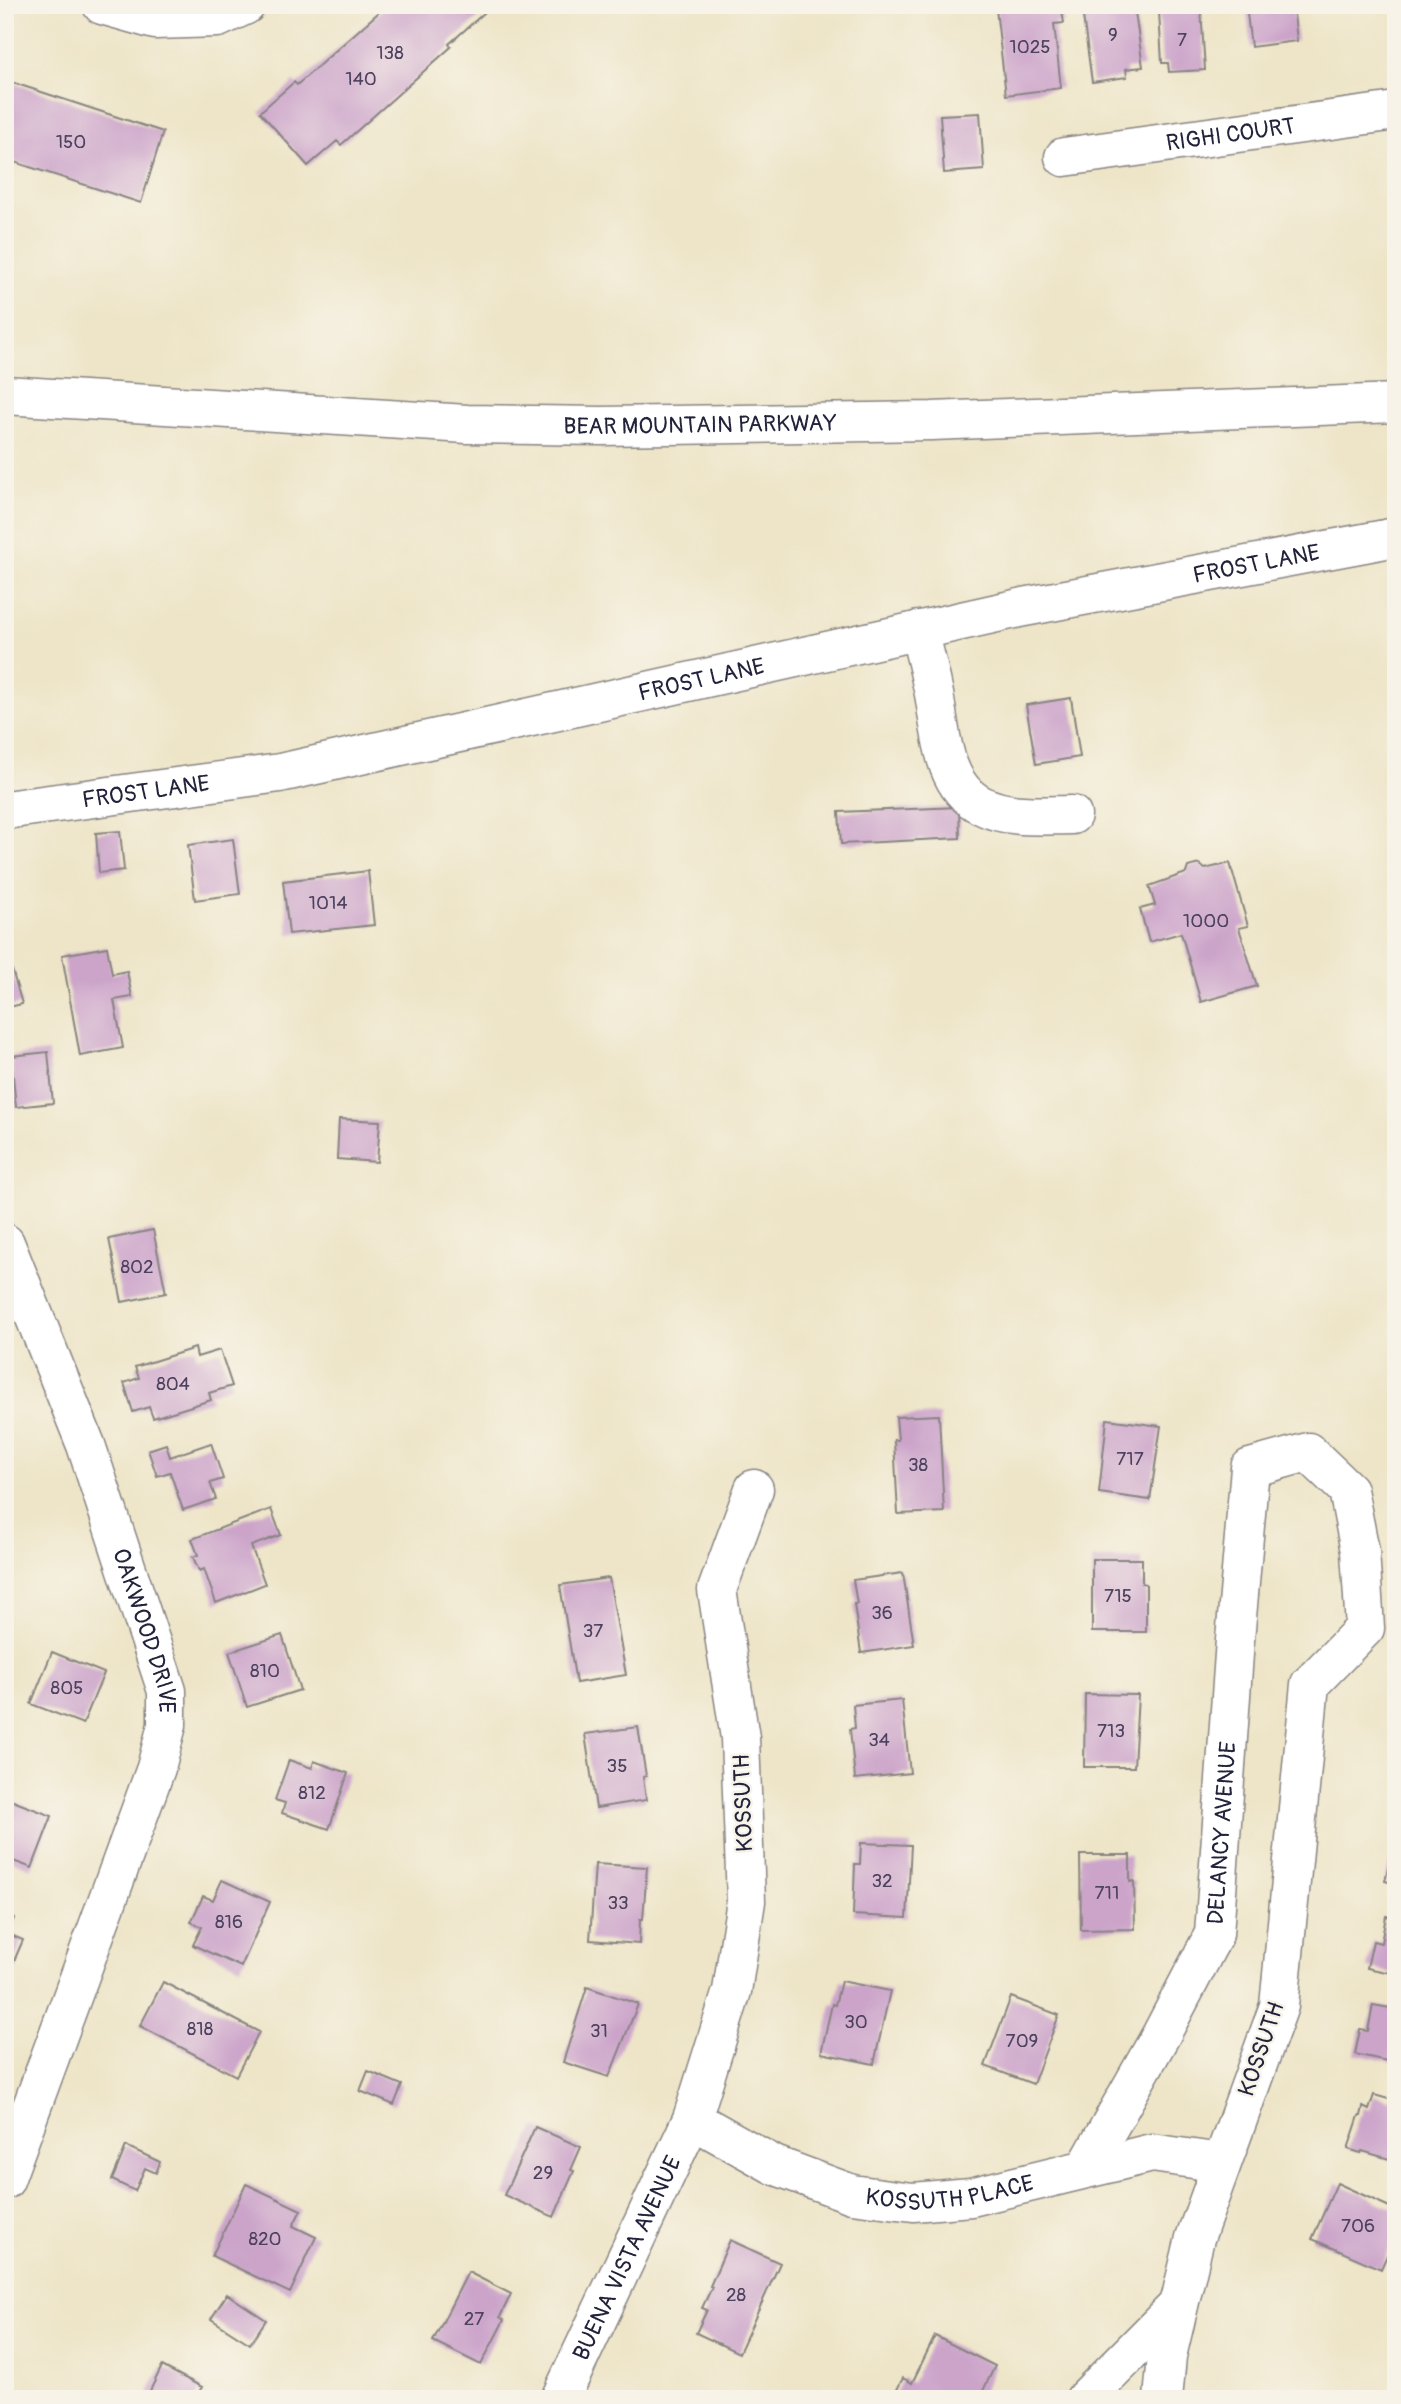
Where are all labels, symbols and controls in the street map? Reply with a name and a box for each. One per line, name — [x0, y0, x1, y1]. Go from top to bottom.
house number: 9 — [1108, 23, 1118, 47]
house number: 7 — [1177, 28, 1187, 52]
house number: 1025 — [1009, 35, 1051, 59]
house number: 138 — [376, 41, 404, 65]
house number: 140 — [345, 67, 377, 91]
street label: RIGHI COURT — [1164, 111, 1297, 157]
house number: 150 — [56, 130, 86, 154]
street label: BEAR MOUNTAIN PARKWAY — [563, 408, 837, 441]
street label: FROST LANE — [1190, 537, 1322, 589]
street label: FROST LANE — [635, 651, 767, 707]
street label: FROST LANE — [80, 768, 211, 814]
house number: 1014 — [309, 891, 347, 915]
house number: 1000 — [1183, 909, 1229, 933]
house number: 802 — [120, 1255, 154, 1279]
house number: 804 — [156, 1372, 190, 1396]
house number: 717 — [1116, 1447, 1144, 1471]
house number: 38 — [908, 1453, 928, 1477]
street label: OAKWOOD DRIVE — [106, 1544, 182, 1713]
house number: 715 — [1104, 1584, 1132, 1608]
house number: 36 — [871, 1601, 893, 1625]
house number: 37 — [583, 1619, 603, 1643]
house number: 810 — [250, 1659, 280, 1683]
house number: 805 — [51, 1676, 83, 1700]
house number: 713 — [1097, 1719, 1125, 1743]
house number: 34 — [868, 1728, 890, 1752]
street label: DELANCY AVENUE — [1200, 1740, 1242, 1925]
house number: 35 — [607, 1754, 627, 1778]
street label: KOSSUTH — [727, 1754, 759, 1852]
house number: 812 — [298, 1781, 326, 1805]
house number: 32 — [871, 1869, 893, 1893]
house number: 711 — [1095, 1881, 1119, 1905]
house number: 33 — [607, 1891, 629, 1915]
house number: 816 — [215, 1910, 243, 1934]
street label: KOSSUTH — [1231, 1998, 1291, 2100]
house number: 30 — [844, 2010, 868, 2034]
house number: 818 — [187, 2017, 213, 2041]
house number: 31 — [590, 2019, 608, 2043]
house number: 709 — [1006, 2029, 1038, 2053]
street label: BUENA VISTA AVENUE — [566, 2151, 687, 2365]
house number: 29 — [533, 2161, 553, 2185]
street label: KOSSUTH PLACE — [864, 2168, 1037, 2217]
house number: 706 — [1341, 2214, 1375, 2238]
house number: 820 — [248, 2227, 282, 2251]
house number: 28 — [726, 2283, 746, 2307]
house number: 27 — [464, 2307, 484, 2331]

